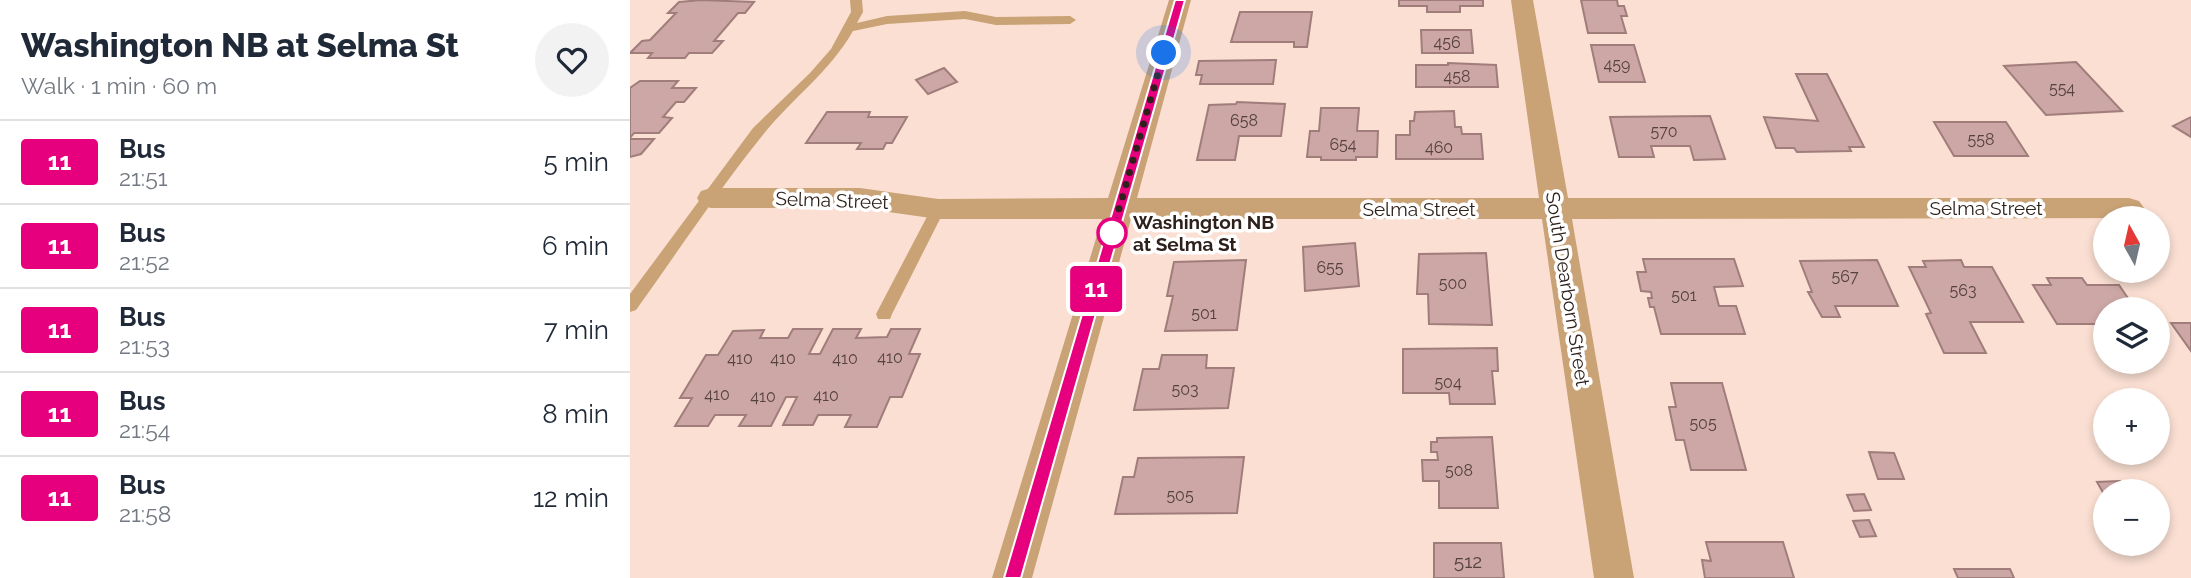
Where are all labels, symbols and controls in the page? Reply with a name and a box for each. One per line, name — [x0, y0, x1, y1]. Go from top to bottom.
button: heart — [535, 23, 609, 97]
text: Washington NB at Selma St — [21, 26, 459, 65]
house number: 456 — [1433, 33, 1461, 52]
your location — [1146, 35, 1181, 70]
house number: 459 — [1604, 55, 1630, 74]
house number: 458 — [1444, 67, 1470, 86]
text: Walk · 1 min · 60 m — [21, 72, 217, 99]
house number: 554 — [2049, 79, 2075, 98]
house number: 658 — [1230, 111, 1258, 130]
house number: 570 — [1651, 122, 1677, 141]
house number: 558 — [1968, 130, 1994, 149]
text: Bus — [119, 134, 166, 164]
house number: 654 — [1329, 135, 1357, 154]
house number: 460 — [1425, 138, 1453, 157]
text: 11 — [48, 147, 71, 176]
text: 5 min — [543, 147, 609, 177]
text: 21:51 — [119, 164, 168, 191]
street label: Selma Street — [775, 187, 890, 213]
street label: South Dearborn Street — [1542, 190, 1594, 388]
street label: Selma Street — [1929, 197, 2043, 219]
street label: Selma Street — [1362, 198, 1476, 220]
north arrow — [2093, 206, 2170, 284]
map controls — [2093, 206, 2170, 556]
place label: Washington NB at Selma St — [1133, 211, 1274, 255]
text: Bus — [119, 218, 166, 248]
marker: Washington NB at Selma St — [1097, 218, 1127, 248]
text: 11 — [48, 231, 71, 260]
text: 6 min — [542, 231, 609, 261]
text: 21:52 — [119, 248, 170, 275]
house number: 655 — [1316, 258, 1344, 277]
line badge: 11 — [1064, 266, 1128, 312]
house number: 567 — [1832, 267, 1859, 286]
text: 11 — [1084, 274, 1108, 303]
house number: 500 — [1439, 274, 1467, 293]
house number: 563 — [1950, 281, 1976, 300]
house number: 501 — [1671, 286, 1697, 305]
button: layers — [2093, 297, 2170, 374]
text: Bus — [119, 302, 166, 332]
house number: 501 — [1191, 304, 1217, 323]
text: 11 — [48, 315, 71, 344]
text: 7 min — [544, 315, 609, 345]
text: 21:53 — [119, 332, 170, 359]
house number: 410 — [877, 348, 903, 367]
house number: 410 — [727, 349, 753, 368]
house number: 410 — [770, 349, 796, 368]
house number: 410 — [832, 349, 858, 368]
house number: 504 — [1434, 373, 1462, 392]
house number: 503 — [1171, 380, 1199, 399]
house number: 410 — [704, 385, 730, 404]
text: Bus — [119, 386, 166, 416]
house number: 410 — [813, 386, 839, 405]
house number: 410 — [750, 387, 776, 406]
button: + — [2093, 388, 2170, 465]
text: 11 — [48, 399, 71, 428]
text: 8 min — [542, 399, 609, 429]
house number: 505 — [1689, 414, 1717, 433]
text: 21:54 — [119, 416, 170, 443]
house number: 508 — [1445, 461, 1473, 480]
text: Bus — [119, 470, 166, 500]
button: − — [2093, 479, 2170, 556]
text: 11 — [48, 483, 71, 512]
text: 12 min — [533, 483, 609, 513]
house number: 505 — [1166, 486, 1194, 505]
text: 21:58 — [119, 500, 171, 527]
house number: 512 — [1454, 550, 1482, 572]

